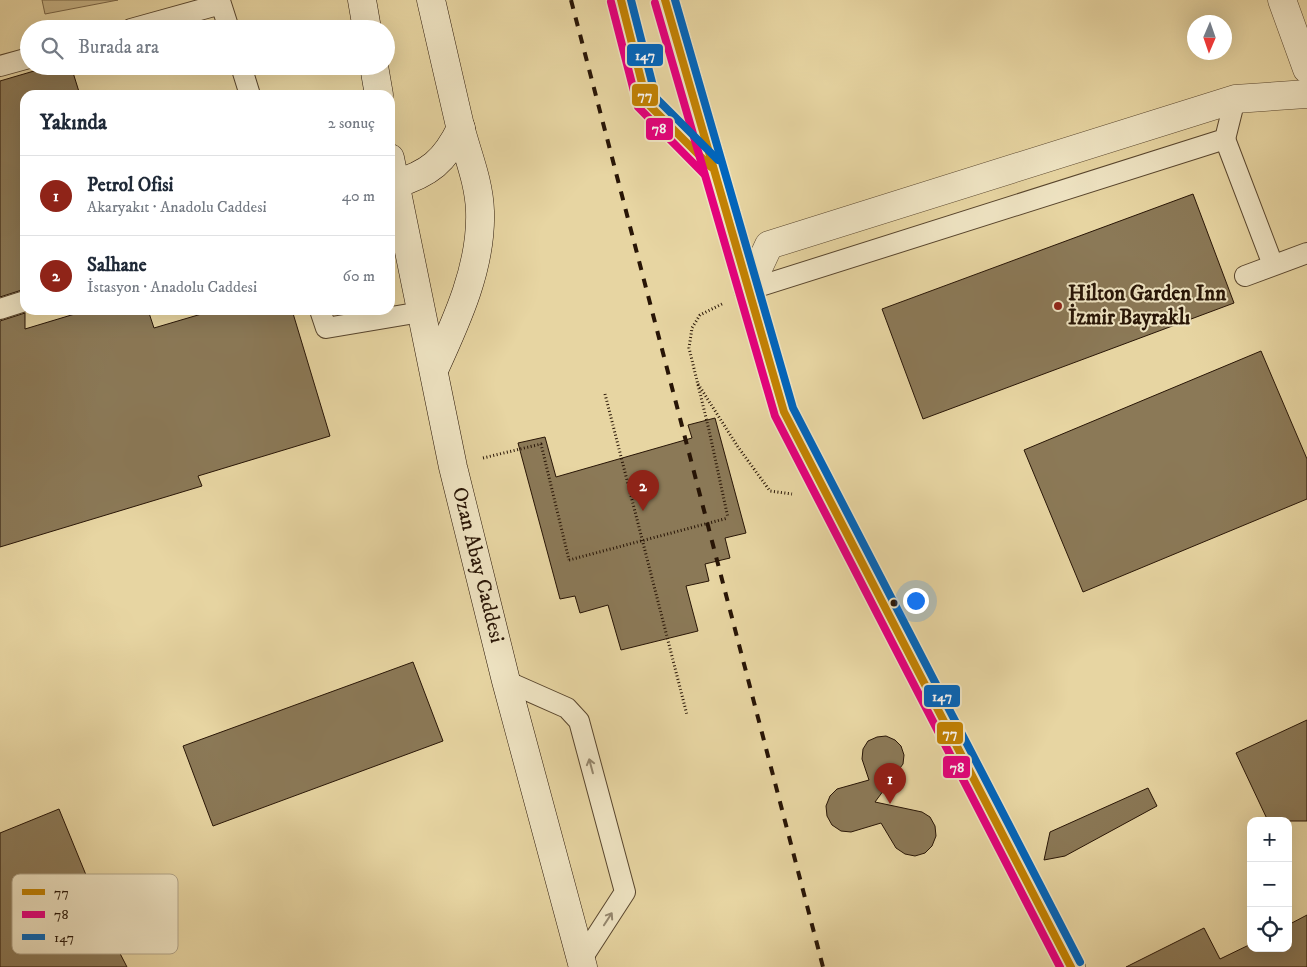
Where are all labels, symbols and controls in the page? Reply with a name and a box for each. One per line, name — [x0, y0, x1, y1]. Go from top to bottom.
north arrow — [1187, 15, 1232, 60]
search box — [20, 20, 395, 75]
icon: search — [38, 34, 66, 62]
text: Burada ara — [78, 36, 159, 59]
line badge: 147 — [626, 43, 664, 67]
text: 147 — [635, 47, 655, 65]
line badge: 77 — [631, 83, 659, 107]
text: 77 — [638, 87, 652, 105]
text: Yakında — [40, 110, 107, 136]
text: 2 sonuç — [328, 113, 375, 133]
line badge: 78 — [645, 117, 674, 141]
text: 78 — [652, 120, 666, 138]
text: Petrol Ofisi — [87, 174, 173, 197]
text: 1 — [53, 186, 59, 206]
text: 40 m — [342, 186, 375, 206]
text: Akaryakıt · Anadolu Caddesi — [87, 197, 267, 217]
text: Salhane — [87, 254, 147, 277]
text: 2 — [52, 266, 60, 286]
text: 60 m — [343, 266, 375, 286]
text: İstasyon · Anadolu Caddesi — [87, 277, 257, 297]
place label: Hilton Garden Inn İzmir Bayraklı — [1068, 281, 1227, 331]
marker: Hilton Garden Inn İzmir Bayraklı — [1052, 300, 1064, 312]
pin: 2 — [627, 470, 659, 511]
street label: Ozan Abay Caddesi — [446, 484, 510, 646]
your location — [903, 588, 929, 614]
unlabelled marker — [889, 598, 899, 608]
line badge: 147 — [923, 684, 961, 708]
text: 147 — [932, 688, 952, 706]
line badge: 77 — [936, 721, 964, 745]
text: 77 — [943, 725, 957, 743]
line badge: 78 — [942, 755, 971, 779]
one-way arrow — [586, 758, 595, 774]
text: 78 — [950, 759, 964, 777]
pin: 1 — [874, 763, 906, 804]
map controls — [1247, 817, 1292, 952]
button: + — [1247, 817, 1292, 862]
button: − — [1247, 862, 1292, 907]
legend — [12, 874, 178, 954]
text: 77 — [54, 884, 69, 902]
text: 78 — [54, 906, 68, 924]
button: locate — [1247, 907, 1292, 952]
one-way arrow — [603, 912, 613, 926]
text: 147 — [54, 929, 74, 947]

